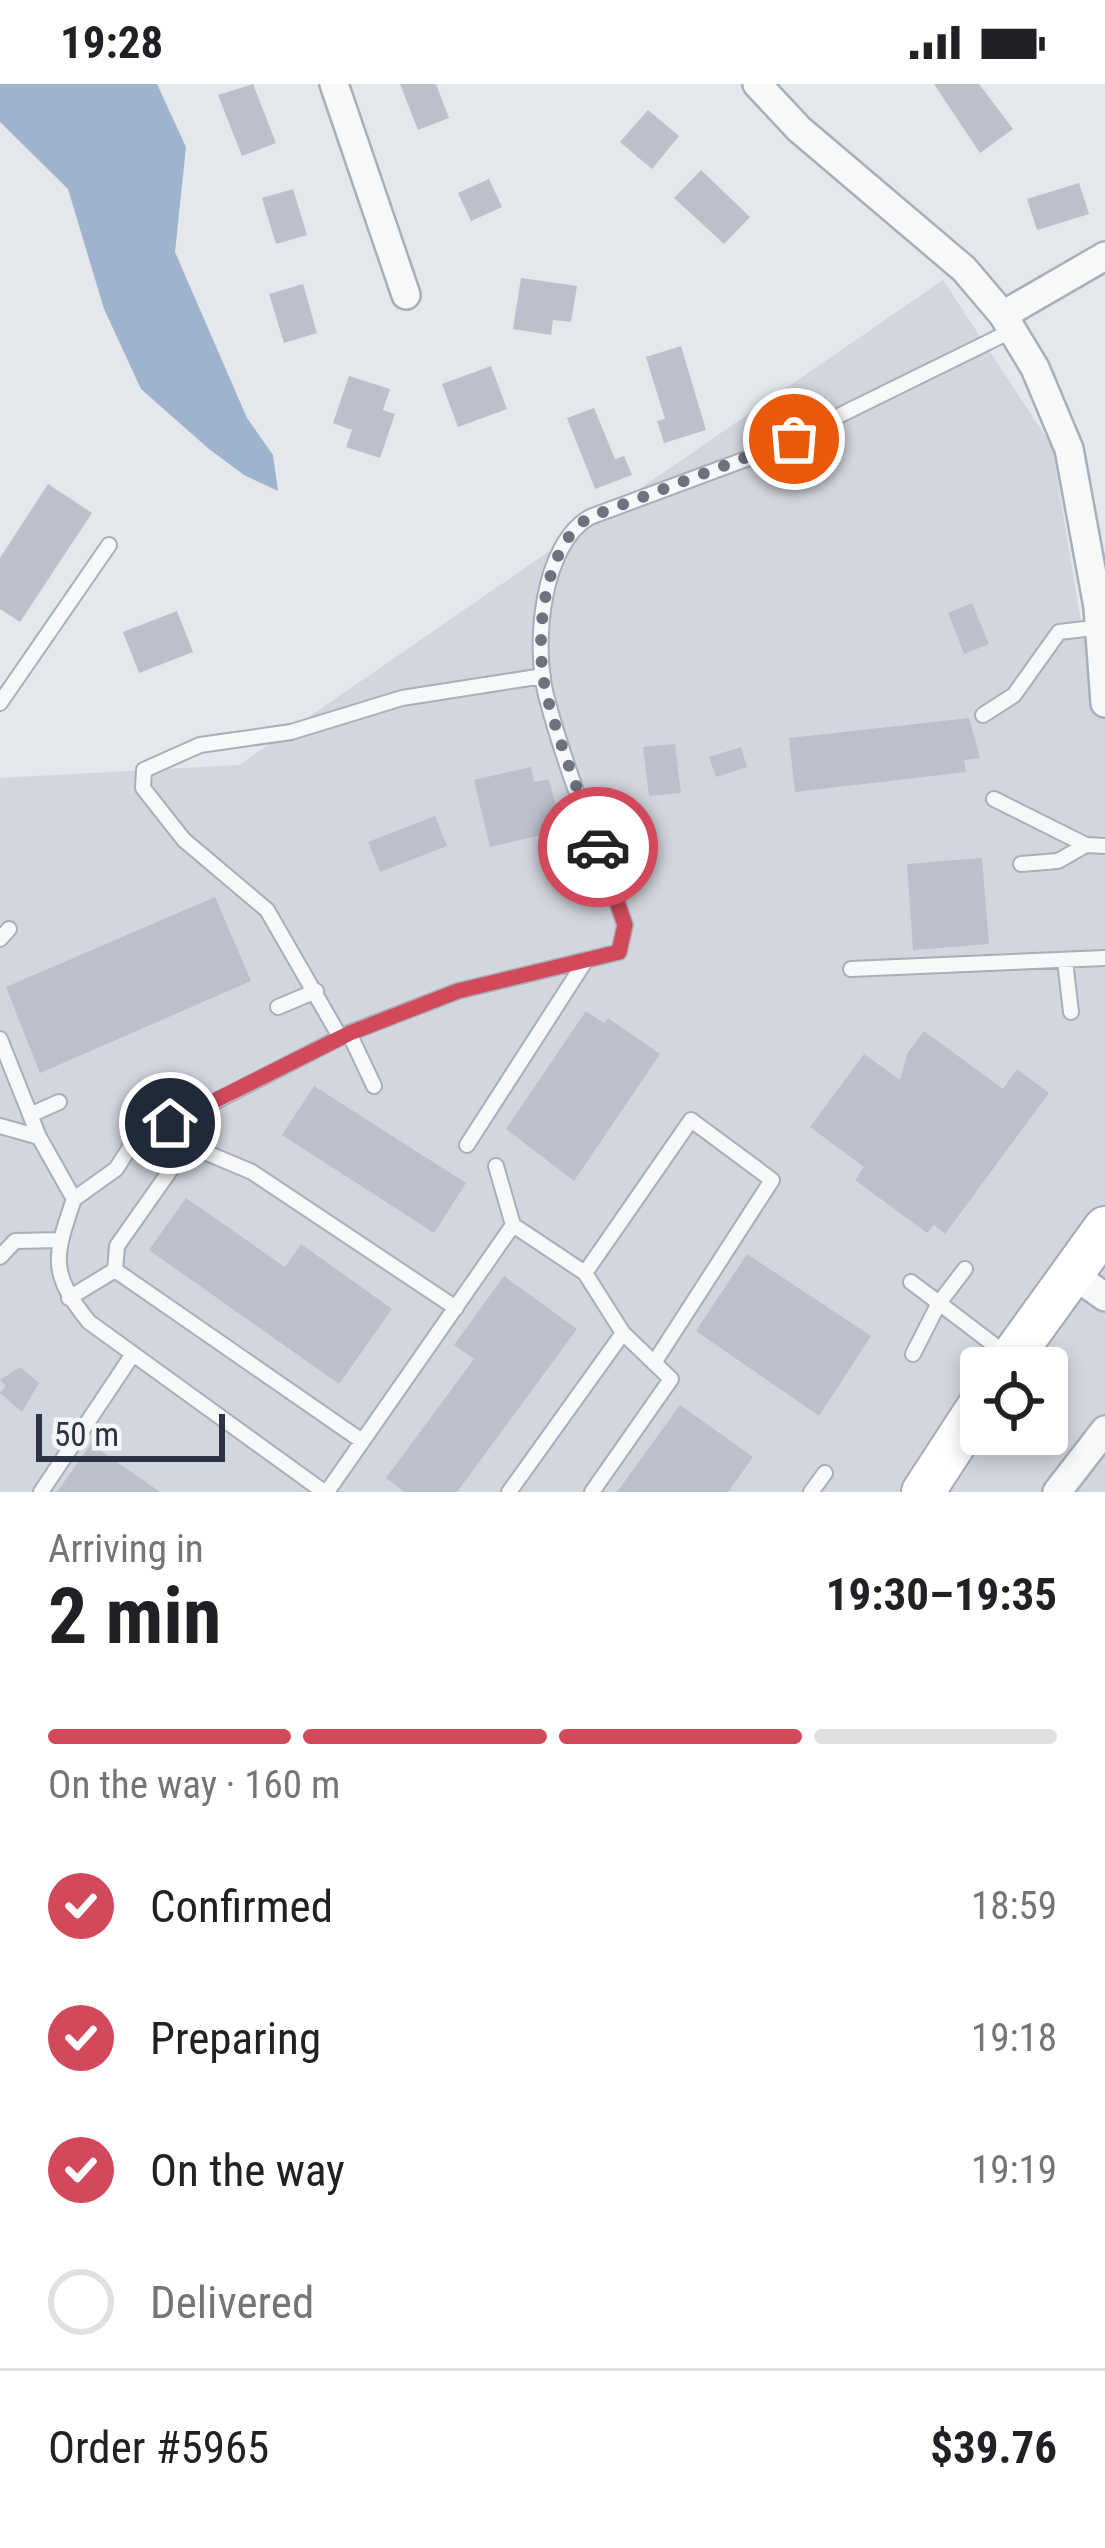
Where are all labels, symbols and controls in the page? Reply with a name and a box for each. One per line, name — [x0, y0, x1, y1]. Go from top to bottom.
text: 19:28 — [60, 16, 163, 69]
pin — [743, 388, 845, 490]
icon: bag — [761, 406, 827, 472]
courier — [538, 787, 658, 907]
icon: car — [565, 814, 631, 880]
pin — [119, 1072, 221, 1174]
icon: home — [137, 1090, 203, 1156]
map controls — [960, 1347, 1068, 1455]
button: locate — [960, 1347, 1068, 1455]
scale bar — [36, 1408, 225, 1461]
text: 50 m — [54, 1415, 119, 1454]
text: Arriving in — [48, 1526, 204, 1572]
text: 19:30–19:35 — [826, 1568, 1057, 1621]
text: 2 min — [48, 1571, 221, 1662]
text: On the way · 160 m — [48, 1762, 340, 1808]
icon: check — [48, 1873, 114, 1939]
text: Confirmed — [150, 1880, 333, 1933]
text: 18:59 — [971, 1883, 1057, 1929]
icon: check — [48, 2005, 114, 2071]
text: Preparing — [150, 2012, 321, 2065]
text: 19:18 — [971, 2015, 1057, 2061]
icon: check — [48, 2137, 114, 2203]
text: On the way — [150, 2144, 345, 2197]
text: 19:19 — [971, 2147, 1057, 2193]
text: Delivered — [150, 2276, 314, 2329]
text: Order #5965 — [48, 2421, 269, 2474]
text: $39.76 — [930, 2421, 1057, 2474]

